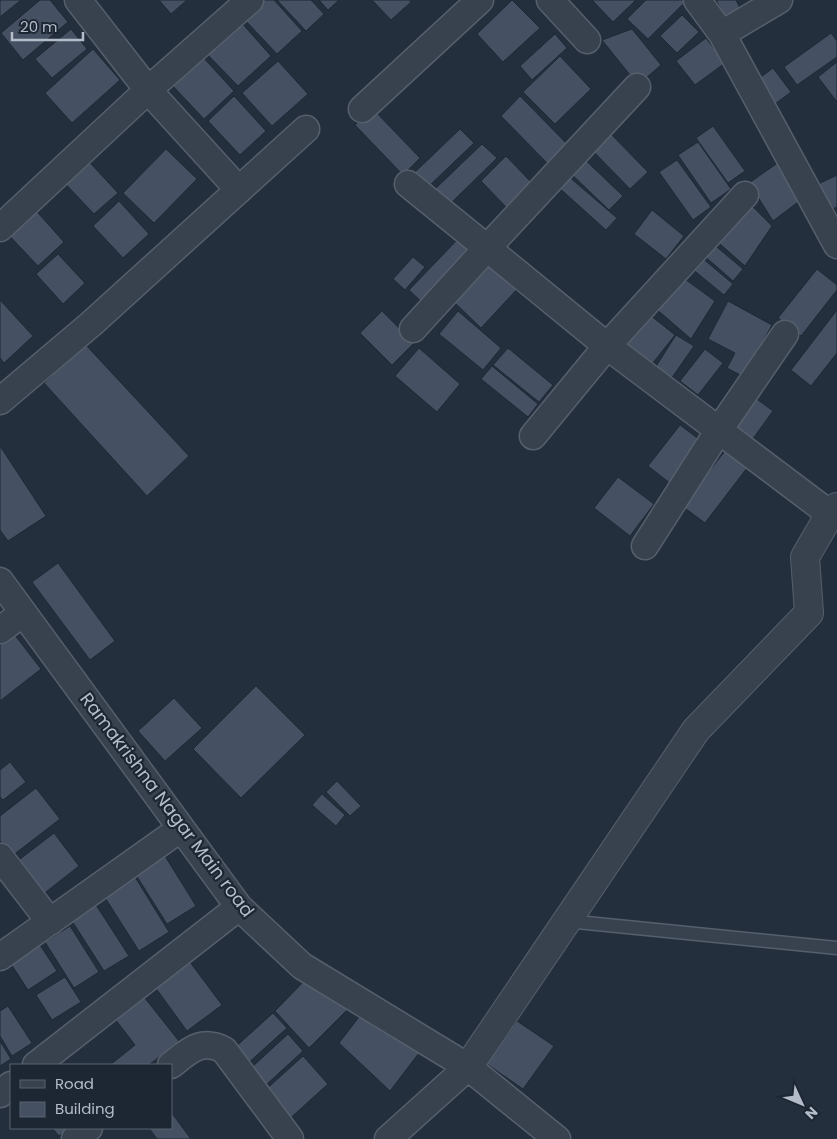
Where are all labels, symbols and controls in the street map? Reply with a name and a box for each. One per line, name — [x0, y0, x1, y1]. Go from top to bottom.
scale bar — [12, 10, 84, 42]
text: 20 m — [20, 16, 58, 37]
street label: Ramakrishna Nagar Main road — [75, 687, 260, 922]
legend — [10, 1064, 172, 1129]
text: Road — [55, 1073, 94, 1094]
north arrow — [777, 1079, 827, 1129]
text: Building — [55, 1098, 115, 1119]
text: N — [801, 1102, 822, 1124]

